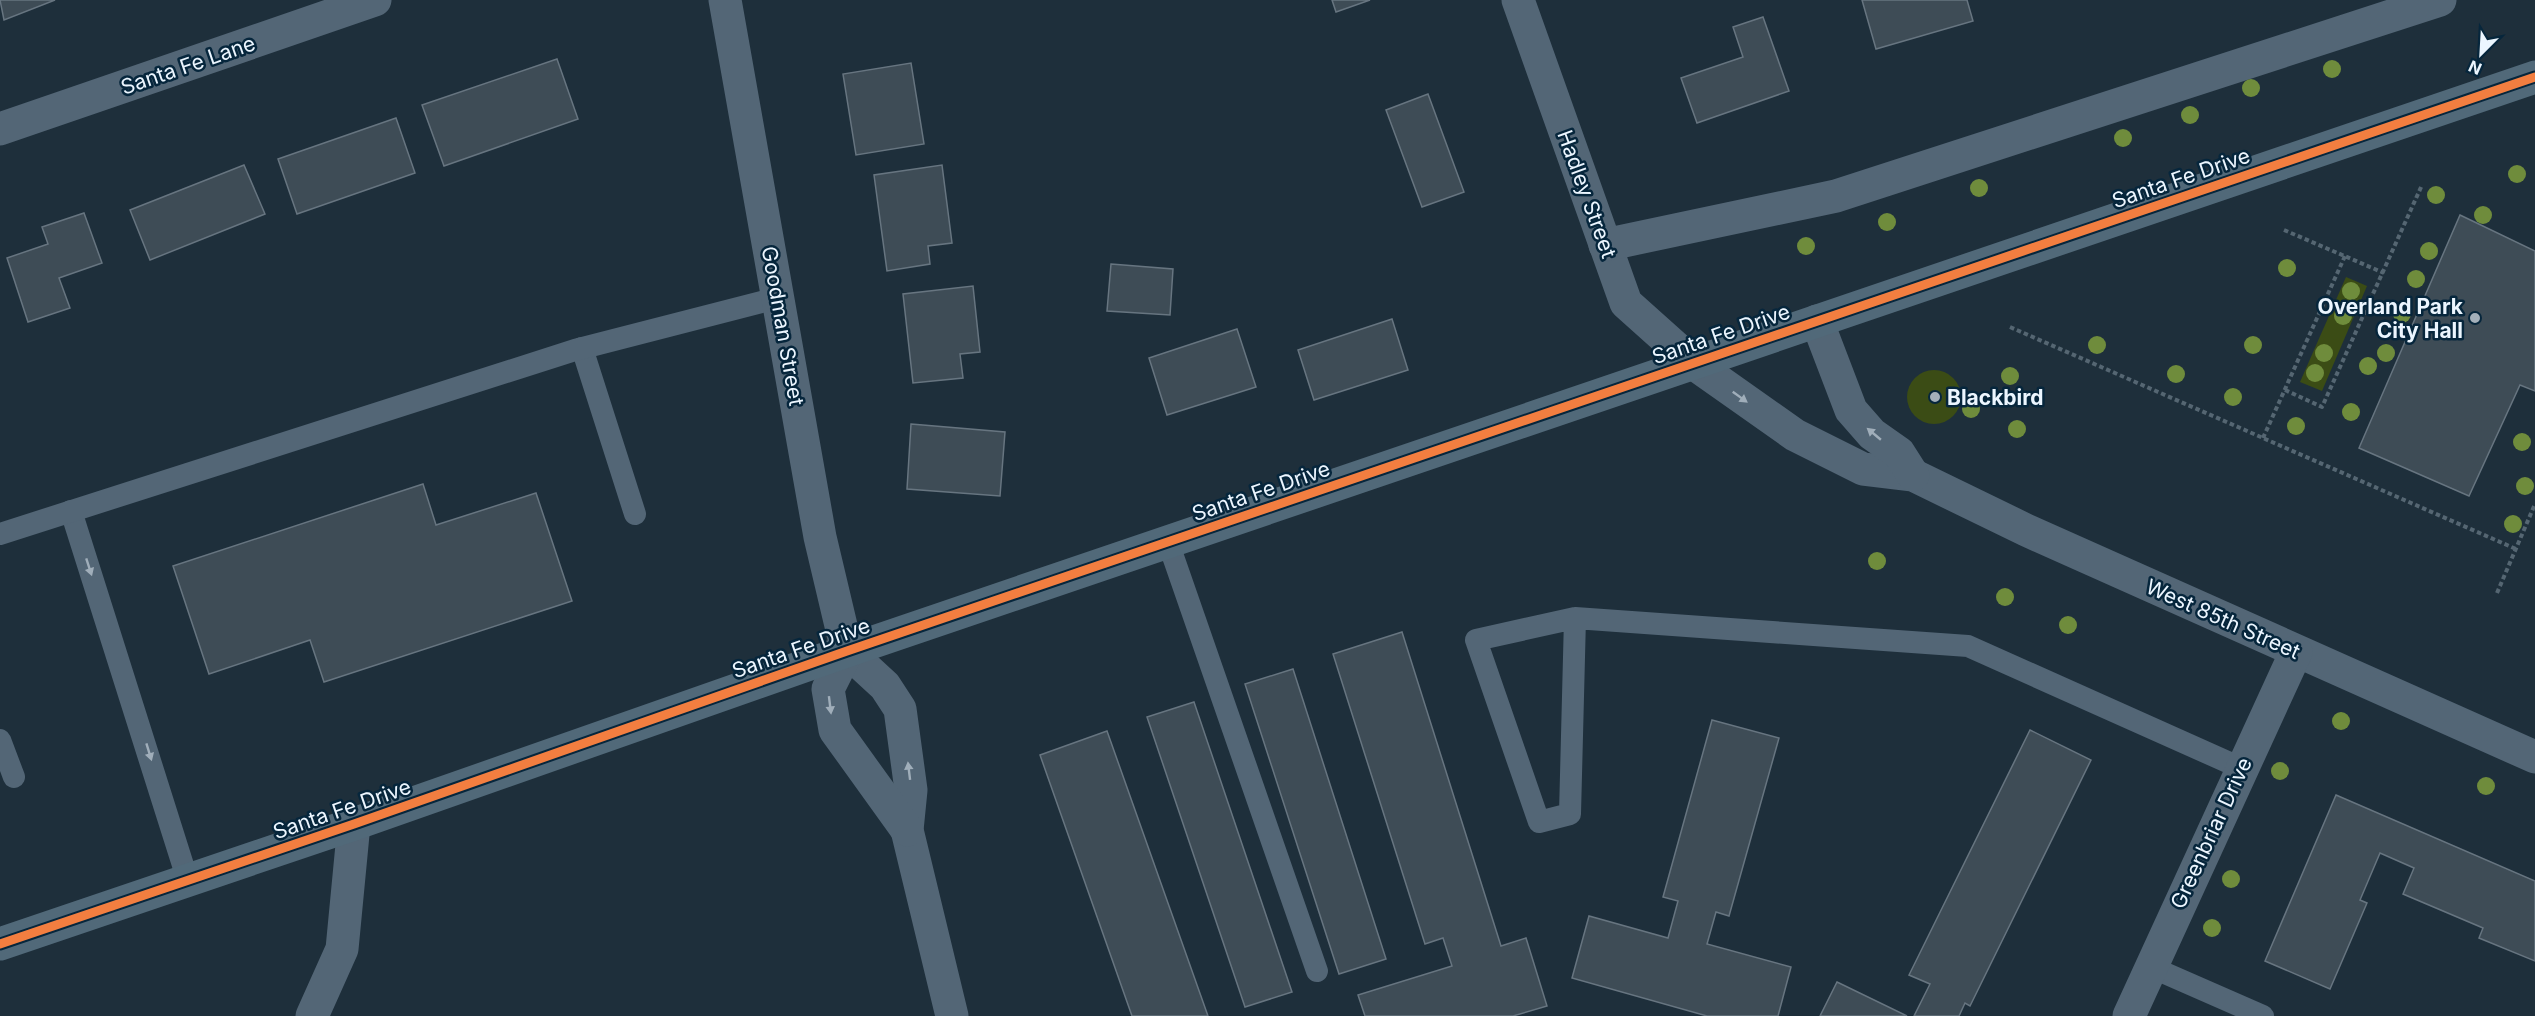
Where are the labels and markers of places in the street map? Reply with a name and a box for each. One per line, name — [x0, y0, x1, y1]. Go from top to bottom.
place label: Overland Park City Hall — [2317, 294, 2464, 343]
marker: Overland Park City Hall — [2468, 311, 2482, 325]
place label: Blackbird — [1947, 385, 2044, 410]
marker: Blackbird — [1928, 390, 1942, 404]

